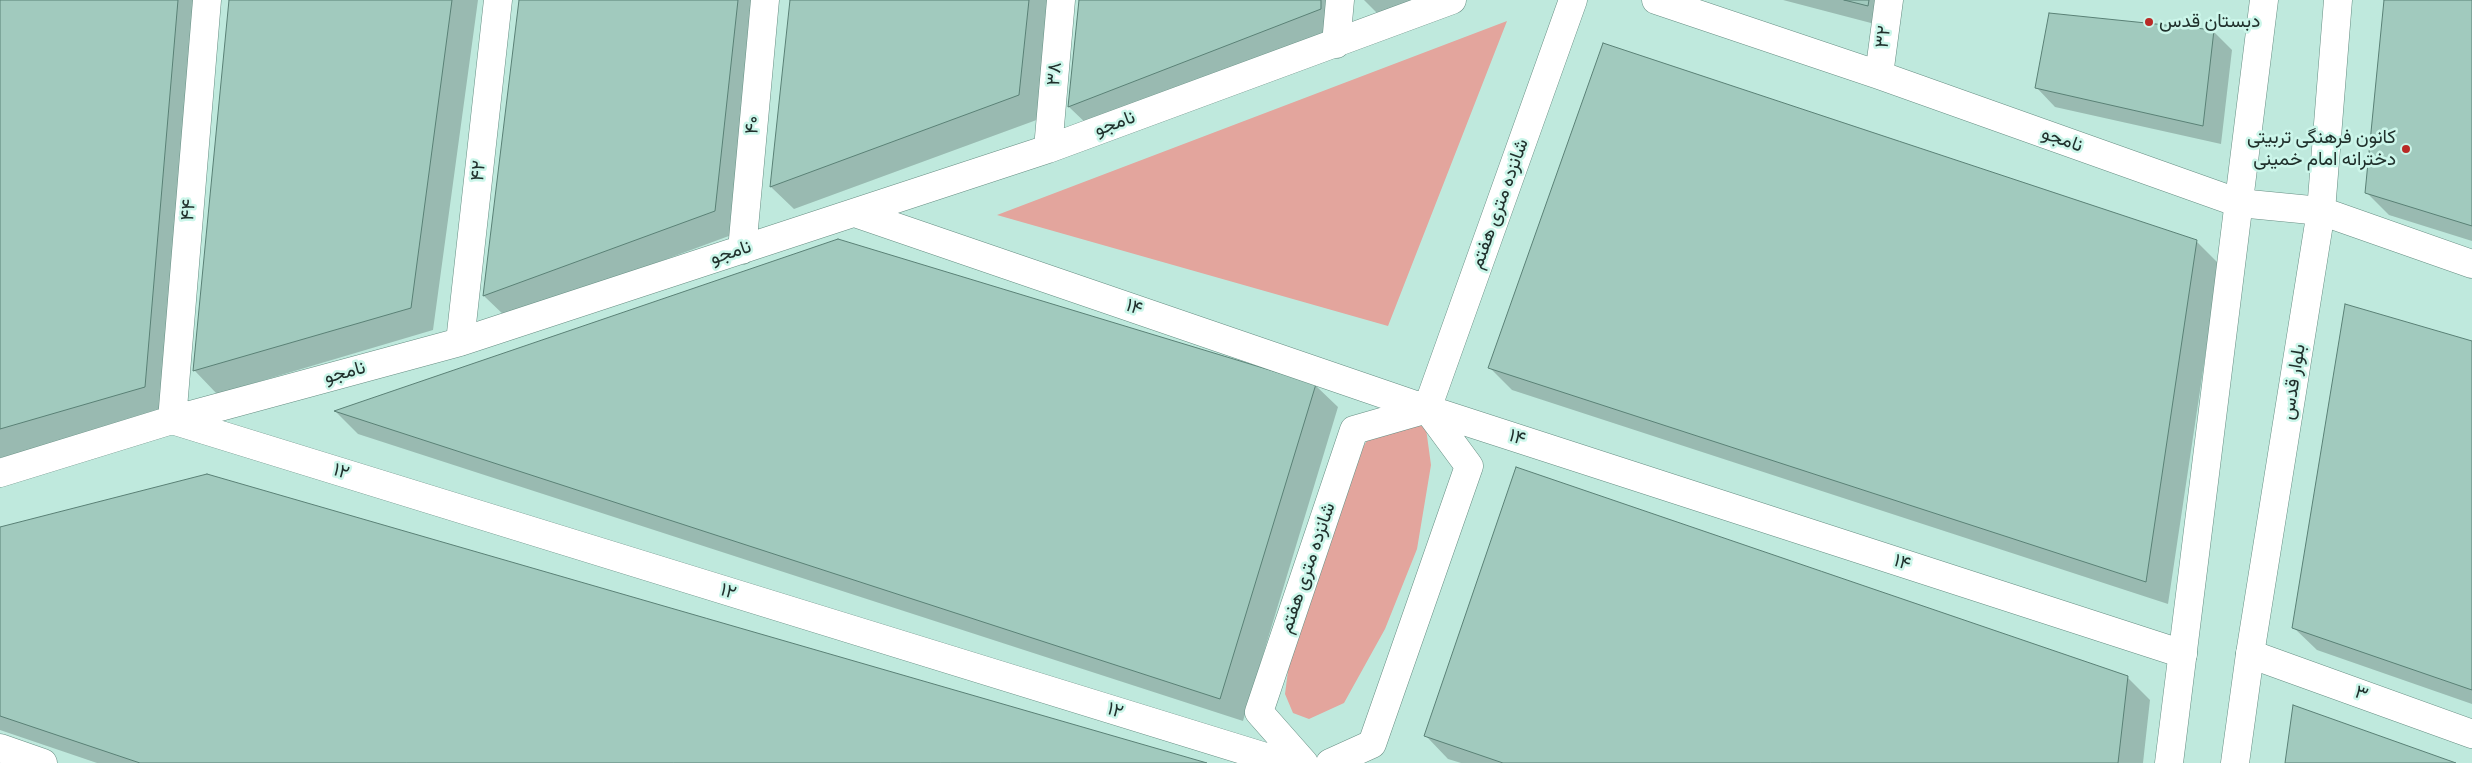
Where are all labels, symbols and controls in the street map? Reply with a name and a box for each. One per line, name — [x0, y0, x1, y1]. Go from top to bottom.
place label: دبستان قدس — [2159, 11, 2260, 33]
marker: دبستان قدس — [2143, 16, 2155, 28]
street label: ۳۲ — [1871, 24, 1897, 50]
street label: ۳۸ — [1043, 61, 1067, 87]
street label: نامجو — [1091, 106, 1139, 142]
street label: ۴۰ — [741, 115, 765, 135]
street label: نامجو — [2038, 122, 2086, 158]
place label: کانون فرهنگی تربیتی دخترانه امام خمینی — [2247, 127, 2396, 171]
street label: شانزده متری هفتم — [1466, 136, 1534, 272]
marker: کانون فرهنگی تربیتی دخترانه امام خمینی — [2400, 143, 2412, 155]
street label: ۴۲ — [467, 159, 491, 183]
street label: ۴۴ — [177, 198, 201, 222]
street label: نامجو — [708, 236, 754, 270]
street label: ۱۴ — [1123, 295, 1145, 321]
street label: بلوار قدس — [2277, 342, 2311, 422]
street label: نامجو — [322, 357, 368, 389]
street label: ۱۴ — [1506, 425, 1528, 451]
street label: ۱۲ — [330, 459, 352, 485]
street label: شانزده متری هفتم — [1275, 500, 1341, 636]
street label: ۱۴ — [1891, 550, 1913, 576]
street label: ۱۲ — [717, 579, 739, 605]
street label: ۳ — [2351, 681, 2371, 707]
street label: ۱۲ — [1104, 698, 1126, 724]

